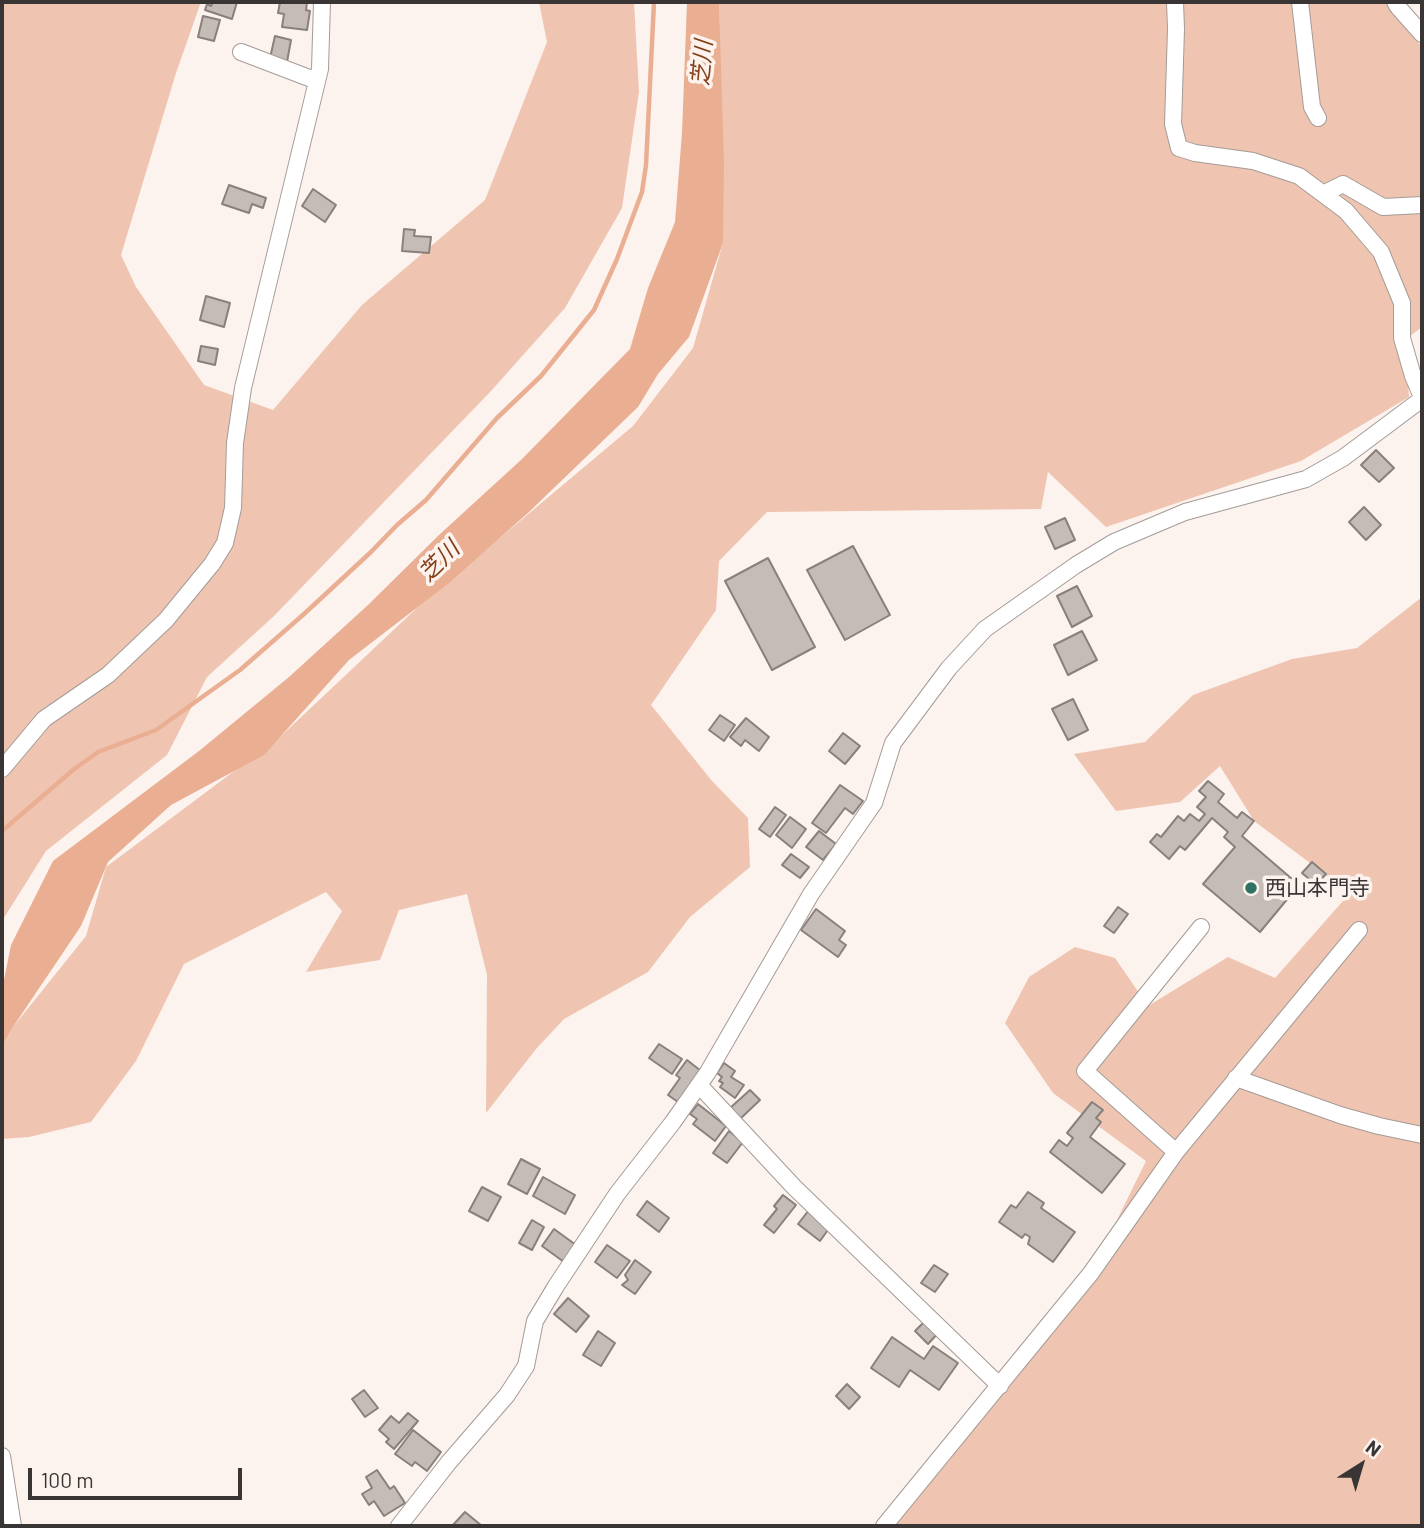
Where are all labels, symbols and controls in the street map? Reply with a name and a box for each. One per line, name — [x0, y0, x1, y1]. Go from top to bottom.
water label: 芝川 — [686, 39, 718, 87]
water label: 芝川 — [413, 535, 465, 587]
place label: 西山本門寺 — [1265, 875, 1370, 901]
marker: 西山本門寺 — [1243, 880, 1259, 896]
north arrow — [1326, 1430, 1396, 1500]
text: N — [1362, 1435, 1386, 1461]
scale bar — [32, 1454, 245, 1498]
text: 100 m — [41, 1467, 94, 1492]

